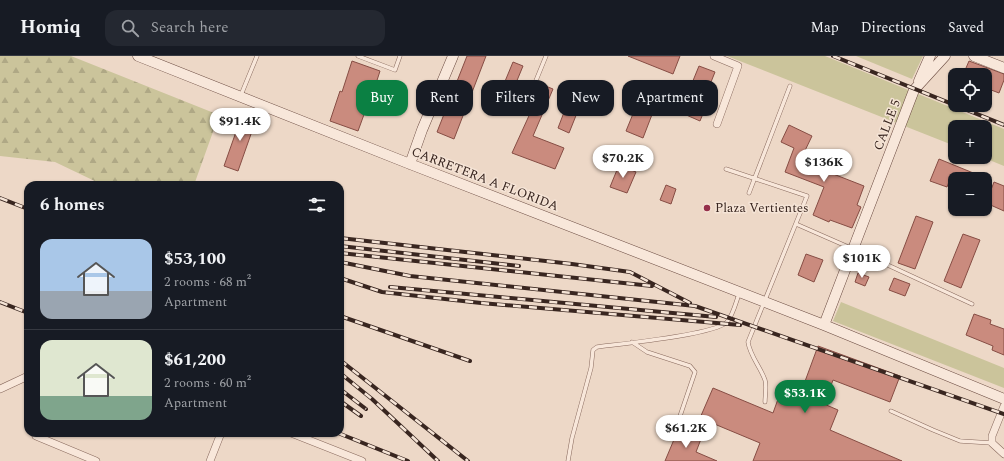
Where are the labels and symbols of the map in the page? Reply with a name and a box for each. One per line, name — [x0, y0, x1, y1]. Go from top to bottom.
street label: CALLE 5 — [868, 97, 906, 153]
pin: $91.4K — [207, 108, 273, 142]
street label: CARRETERA A FLORIDA — [408, 142, 562, 216]
pin: $70.2K — [590, 145, 656, 179]
pin: $136K — [796, 149, 852, 183]
place label: Plaza Vertientes — [715, 198, 809, 218]
marker: Plaza Vertientes — [702, 203, 712, 213]
pin: $101K — [834, 245, 890, 279]
pin: $53.1K — [772, 380, 838, 414]
pin: $61.2K — [653, 415, 719, 449]

